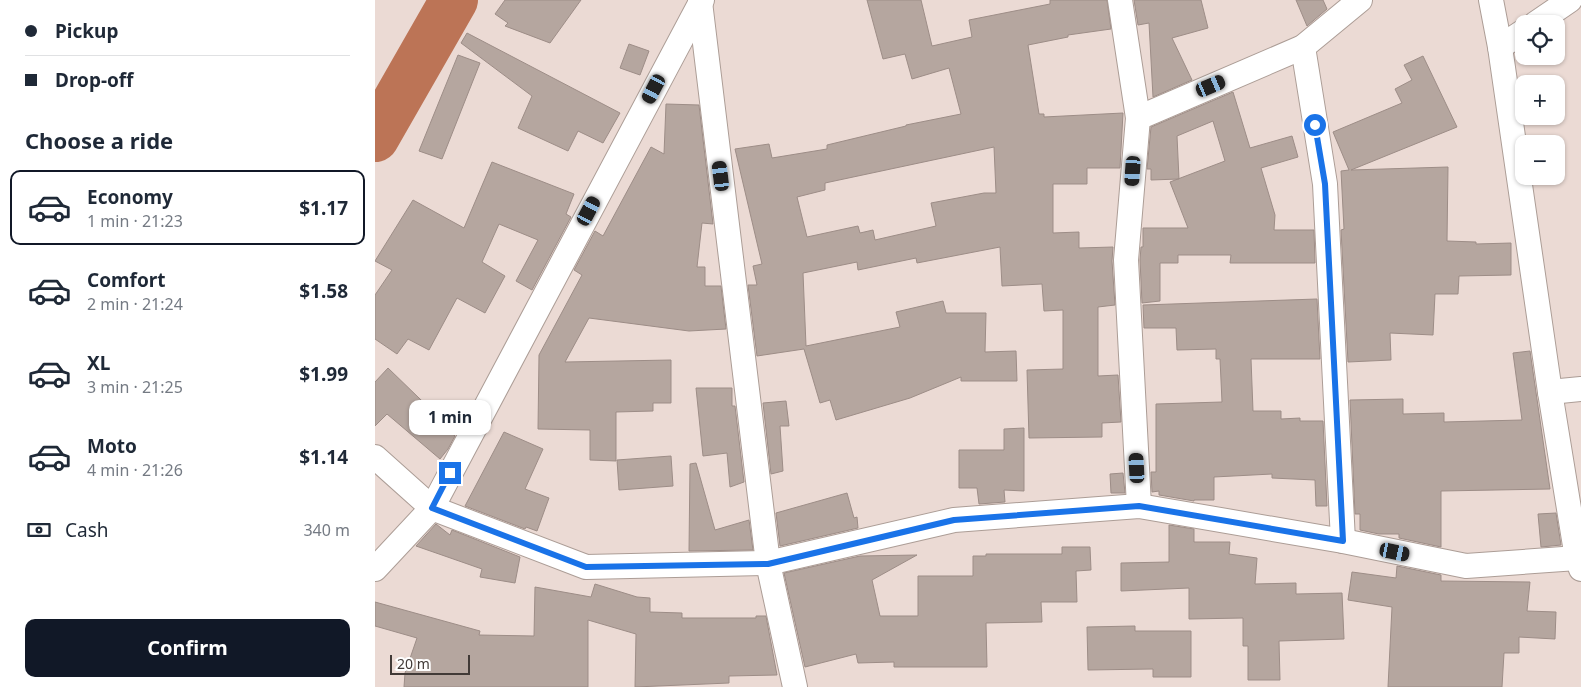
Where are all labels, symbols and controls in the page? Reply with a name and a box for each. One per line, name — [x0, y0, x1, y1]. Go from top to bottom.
map controls — [1515, 15, 1565, 185]
button: locate — [1515, 15, 1565, 65]
text: Pickup — [55, 18, 118, 44]
text: Drop-off — [55, 67, 134, 93]
car — [640, 72, 667, 106]
car — [1194, 73, 1227, 99]
button: + — [1515, 75, 1565, 125]
route start — [1304, 114, 1326, 136]
text: Choose a ride — [25, 125, 173, 155]
button: − — [1515, 135, 1565, 185]
car — [1124, 156, 1141, 186]
car — [711, 160, 730, 192]
text: Economy — [87, 184, 173, 210]
icon: car — [27, 185, 72, 230]
car — [575, 194, 602, 228]
text: $1.17 — [299, 195, 348, 221]
text: 1 min · 21:23 — [87, 210, 183, 232]
text: Comfort — [87, 267, 166, 293]
icon: car — [27, 268, 72, 313]
text: $1.58 — [299, 278, 348, 304]
text: 2 min · 21:24 — [87, 293, 183, 315]
text: XL — [87, 350, 110, 376]
icon: car — [27, 351, 72, 396]
text: $1.99 — [299, 361, 348, 387]
text: 3 min · 21:25 — [87, 376, 183, 398]
callout: 1 min — [409, 400, 491, 436]
text: 1 min — [428, 406, 472, 428]
text: Moto — [87, 433, 137, 459]
icon: car — [27, 434, 72, 479]
text: $1.14 — [299, 444, 348, 470]
car — [1128, 453, 1145, 483]
text: 4 min · 21:26 — [87, 459, 183, 481]
route end — [439, 462, 461, 484]
icon: cash — [25, 516, 53, 544]
text: Cash — [65, 517, 109, 543]
text: 340 m — [303, 519, 350, 541]
car — [1378, 542, 1411, 562]
button: Confirm — [25, 619, 350, 677]
scale bar — [390, 652, 470, 675]
text: 20 m — [397, 654, 430, 673]

